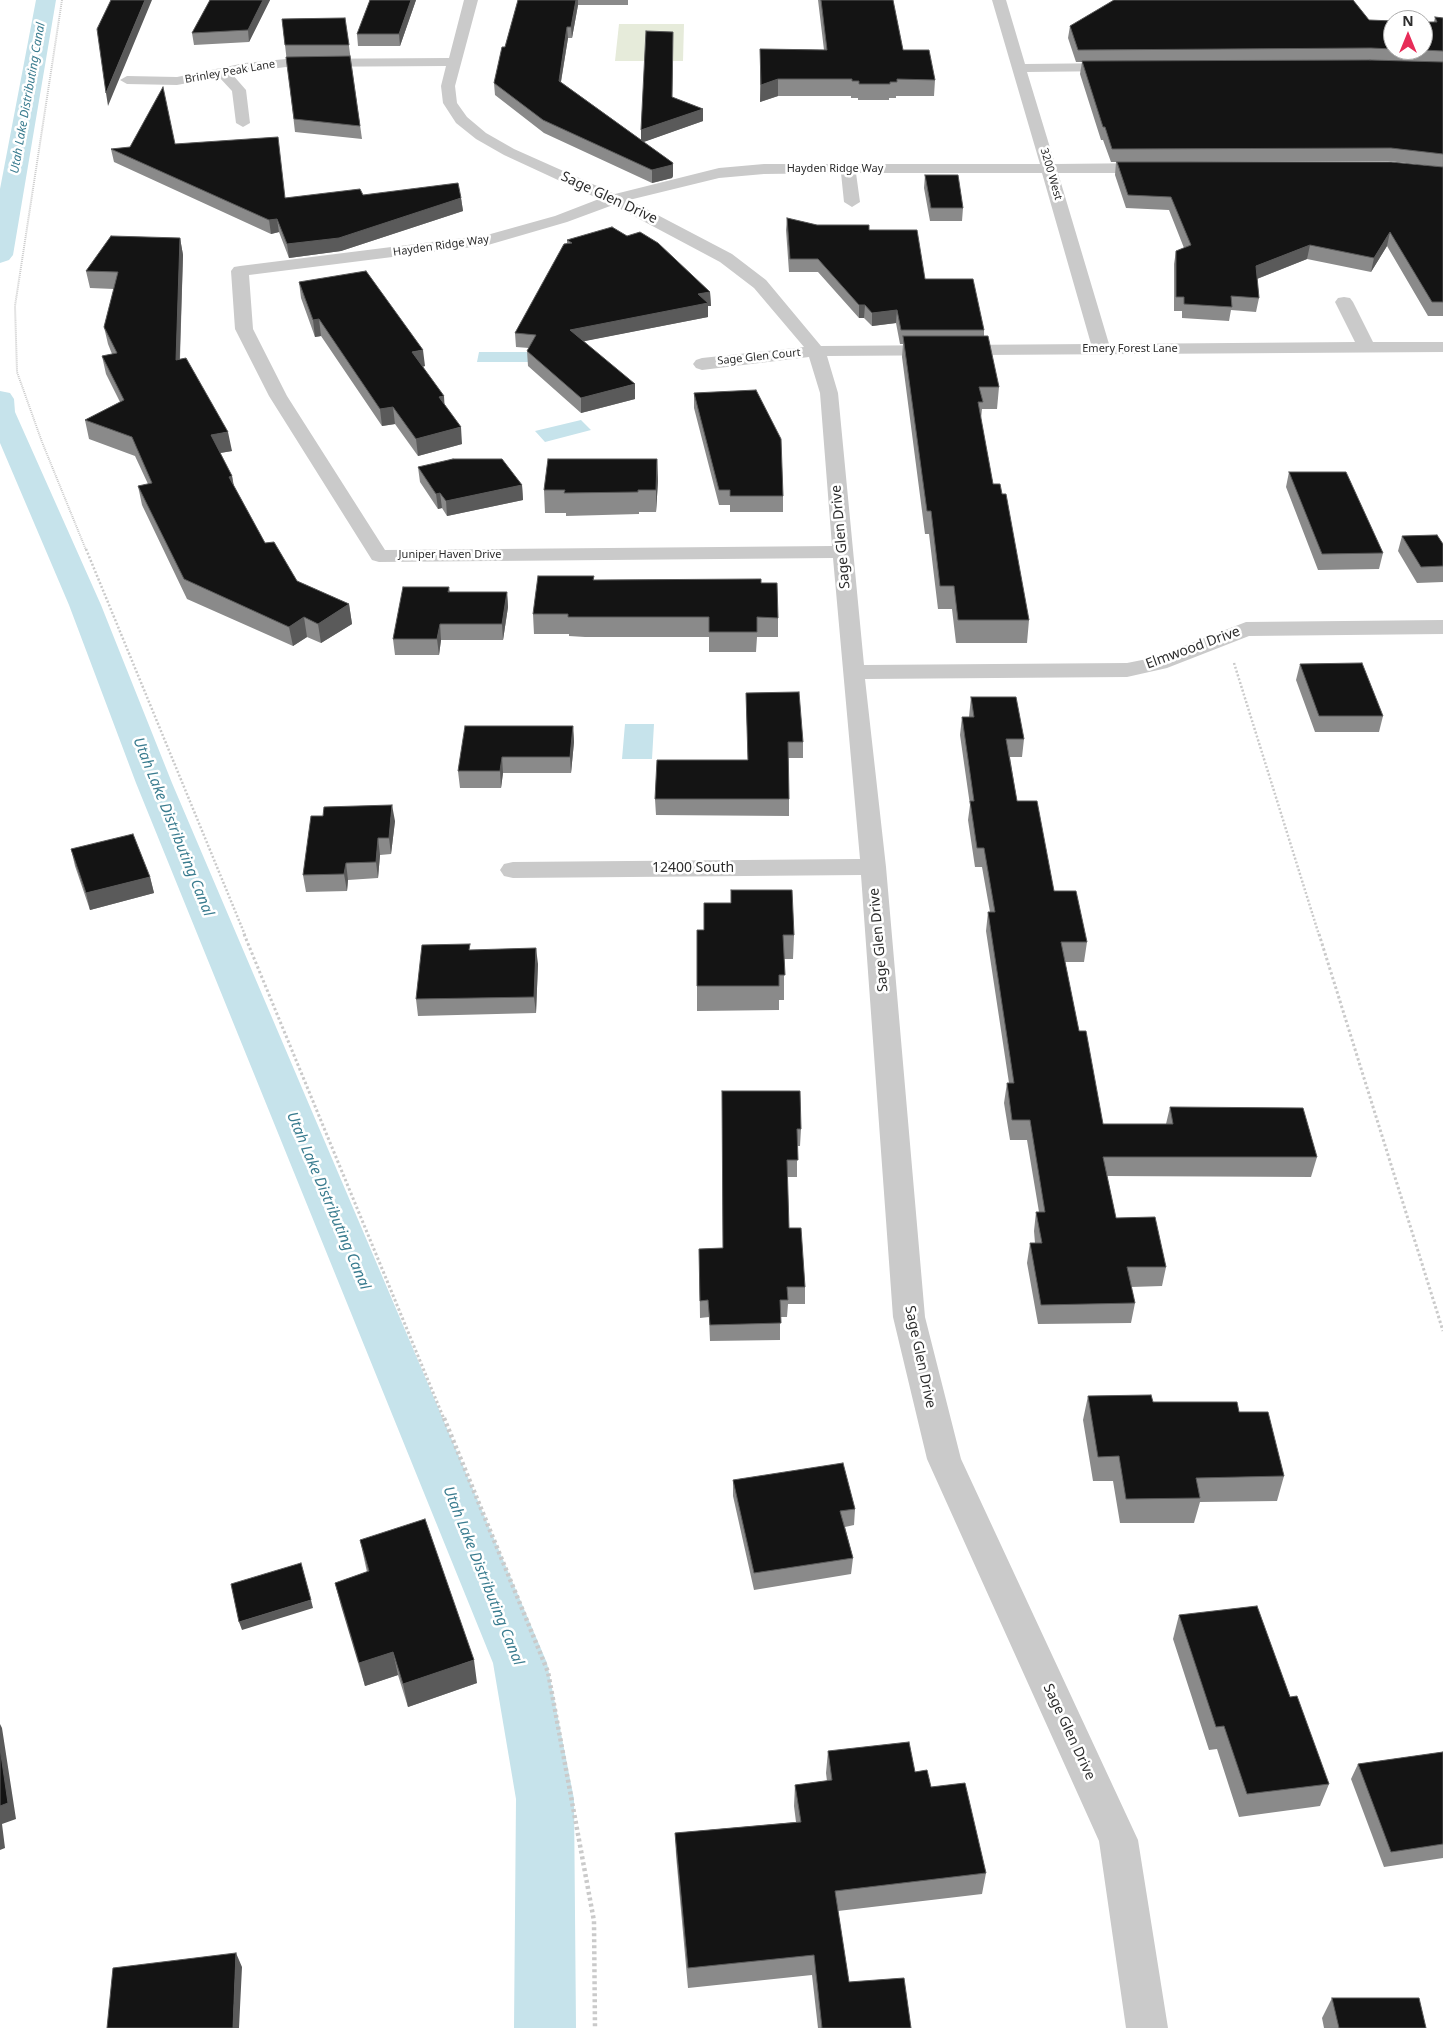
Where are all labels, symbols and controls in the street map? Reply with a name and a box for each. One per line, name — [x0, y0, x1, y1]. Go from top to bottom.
north arrow — [1383, 10, 1433, 60]
text: N — [1402, 11, 1414, 30]
water label: Utah Lake Distributing Canal — [8, 21, 48, 175]
street label: Brinley Peak Lane — [184, 58, 276, 86]
street label: 3200 West — [1037, 146, 1065, 202]
street label: Hayden Ridge Way — [787, 162, 883, 176]
street label: Sage Glen Drive — [558, 168, 660, 228]
street label: Hayden Ridge Way — [392, 233, 490, 259]
street label: Emery Forest Lane — [1082, 342, 1178, 356]
street label: Sage Glen Court — [717, 346, 801, 368]
street label: Sage Glen Drive — [828, 484, 854, 590]
street label: Juniper Haven Drive — [399, 548, 501, 562]
street label: Elmwood Drive — [1143, 623, 1243, 673]
water label: Utah Lake Distributing Canal — [129, 735, 217, 919]
street label: 12400 South — [652, 860, 734, 876]
street label: Sage Glen Drive — [866, 887, 892, 993]
water label: Utah Lake Distributing Canal — [282, 1109, 374, 1293]
street label: Sage Glen Drive — [901, 1304, 939, 1410]
water label: Utah Lake Distributing Canal — [439, 1484, 527, 1668]
street label: Sage Glen Drive — [1039, 1681, 1099, 1783]

